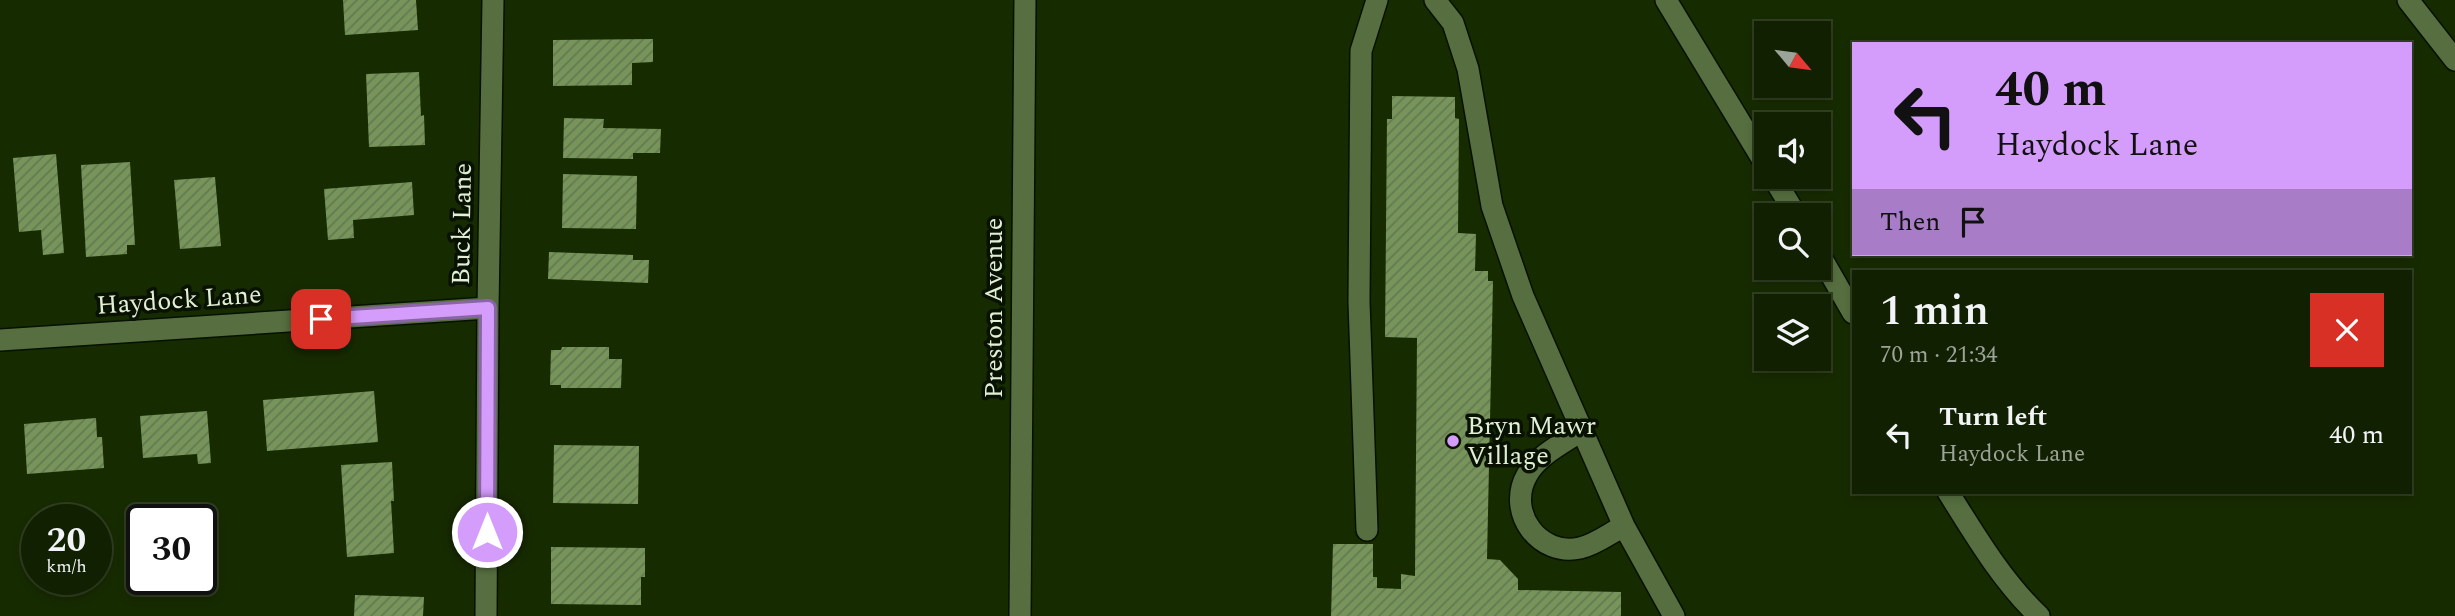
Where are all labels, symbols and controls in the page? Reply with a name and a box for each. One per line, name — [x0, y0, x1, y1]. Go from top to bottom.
north arrow — [1754, 21, 1830, 98]
map controls — [1754, 21, 1831, 371]
text: 40 m — [1995, 53, 2106, 128]
icon: left — [1880, 70, 1971, 161]
button: sound — [1754, 112, 1831, 189]
text: Haydock Lane — [1995, 121, 2198, 170]
street label: Buck Lane — [441, 163, 483, 285]
text: Then — [1880, 202, 1940, 242]
button: search — [1754, 203, 1831, 280]
icon: arrive — [1954, 203, 1992, 241]
street label: Preston Avenue — [974, 218, 1014, 398]
street label: Haydock Lane — [95, 274, 263, 326]
text: 1 min — [1880, 280, 1989, 343]
pin — [291, 289, 351, 349]
button: close — [2310, 293, 2384, 367]
button: layers — [1754, 294, 1831, 371]
icon: arrive — [302, 300, 340, 338]
text: 70 m · 21:34 — [1880, 338, 1998, 373]
text: Turn left — [1939, 397, 2047, 437]
place label: Bryn Mawr Village — [1467, 406, 1596, 476]
text: 40 m — [2329, 415, 2384, 455]
icon: left — [1880, 416, 1918, 454]
marker: Bryn Mawr Village — [1445, 433, 1461, 449]
text: Haydock Lane — [1939, 437, 2085, 472]
position arrow — [450, 495, 524, 569]
speed limit sign: 30 — [126, 504, 217, 595]
text: 20 — [47, 514, 86, 567]
text: km/h — [46, 553, 87, 580]

